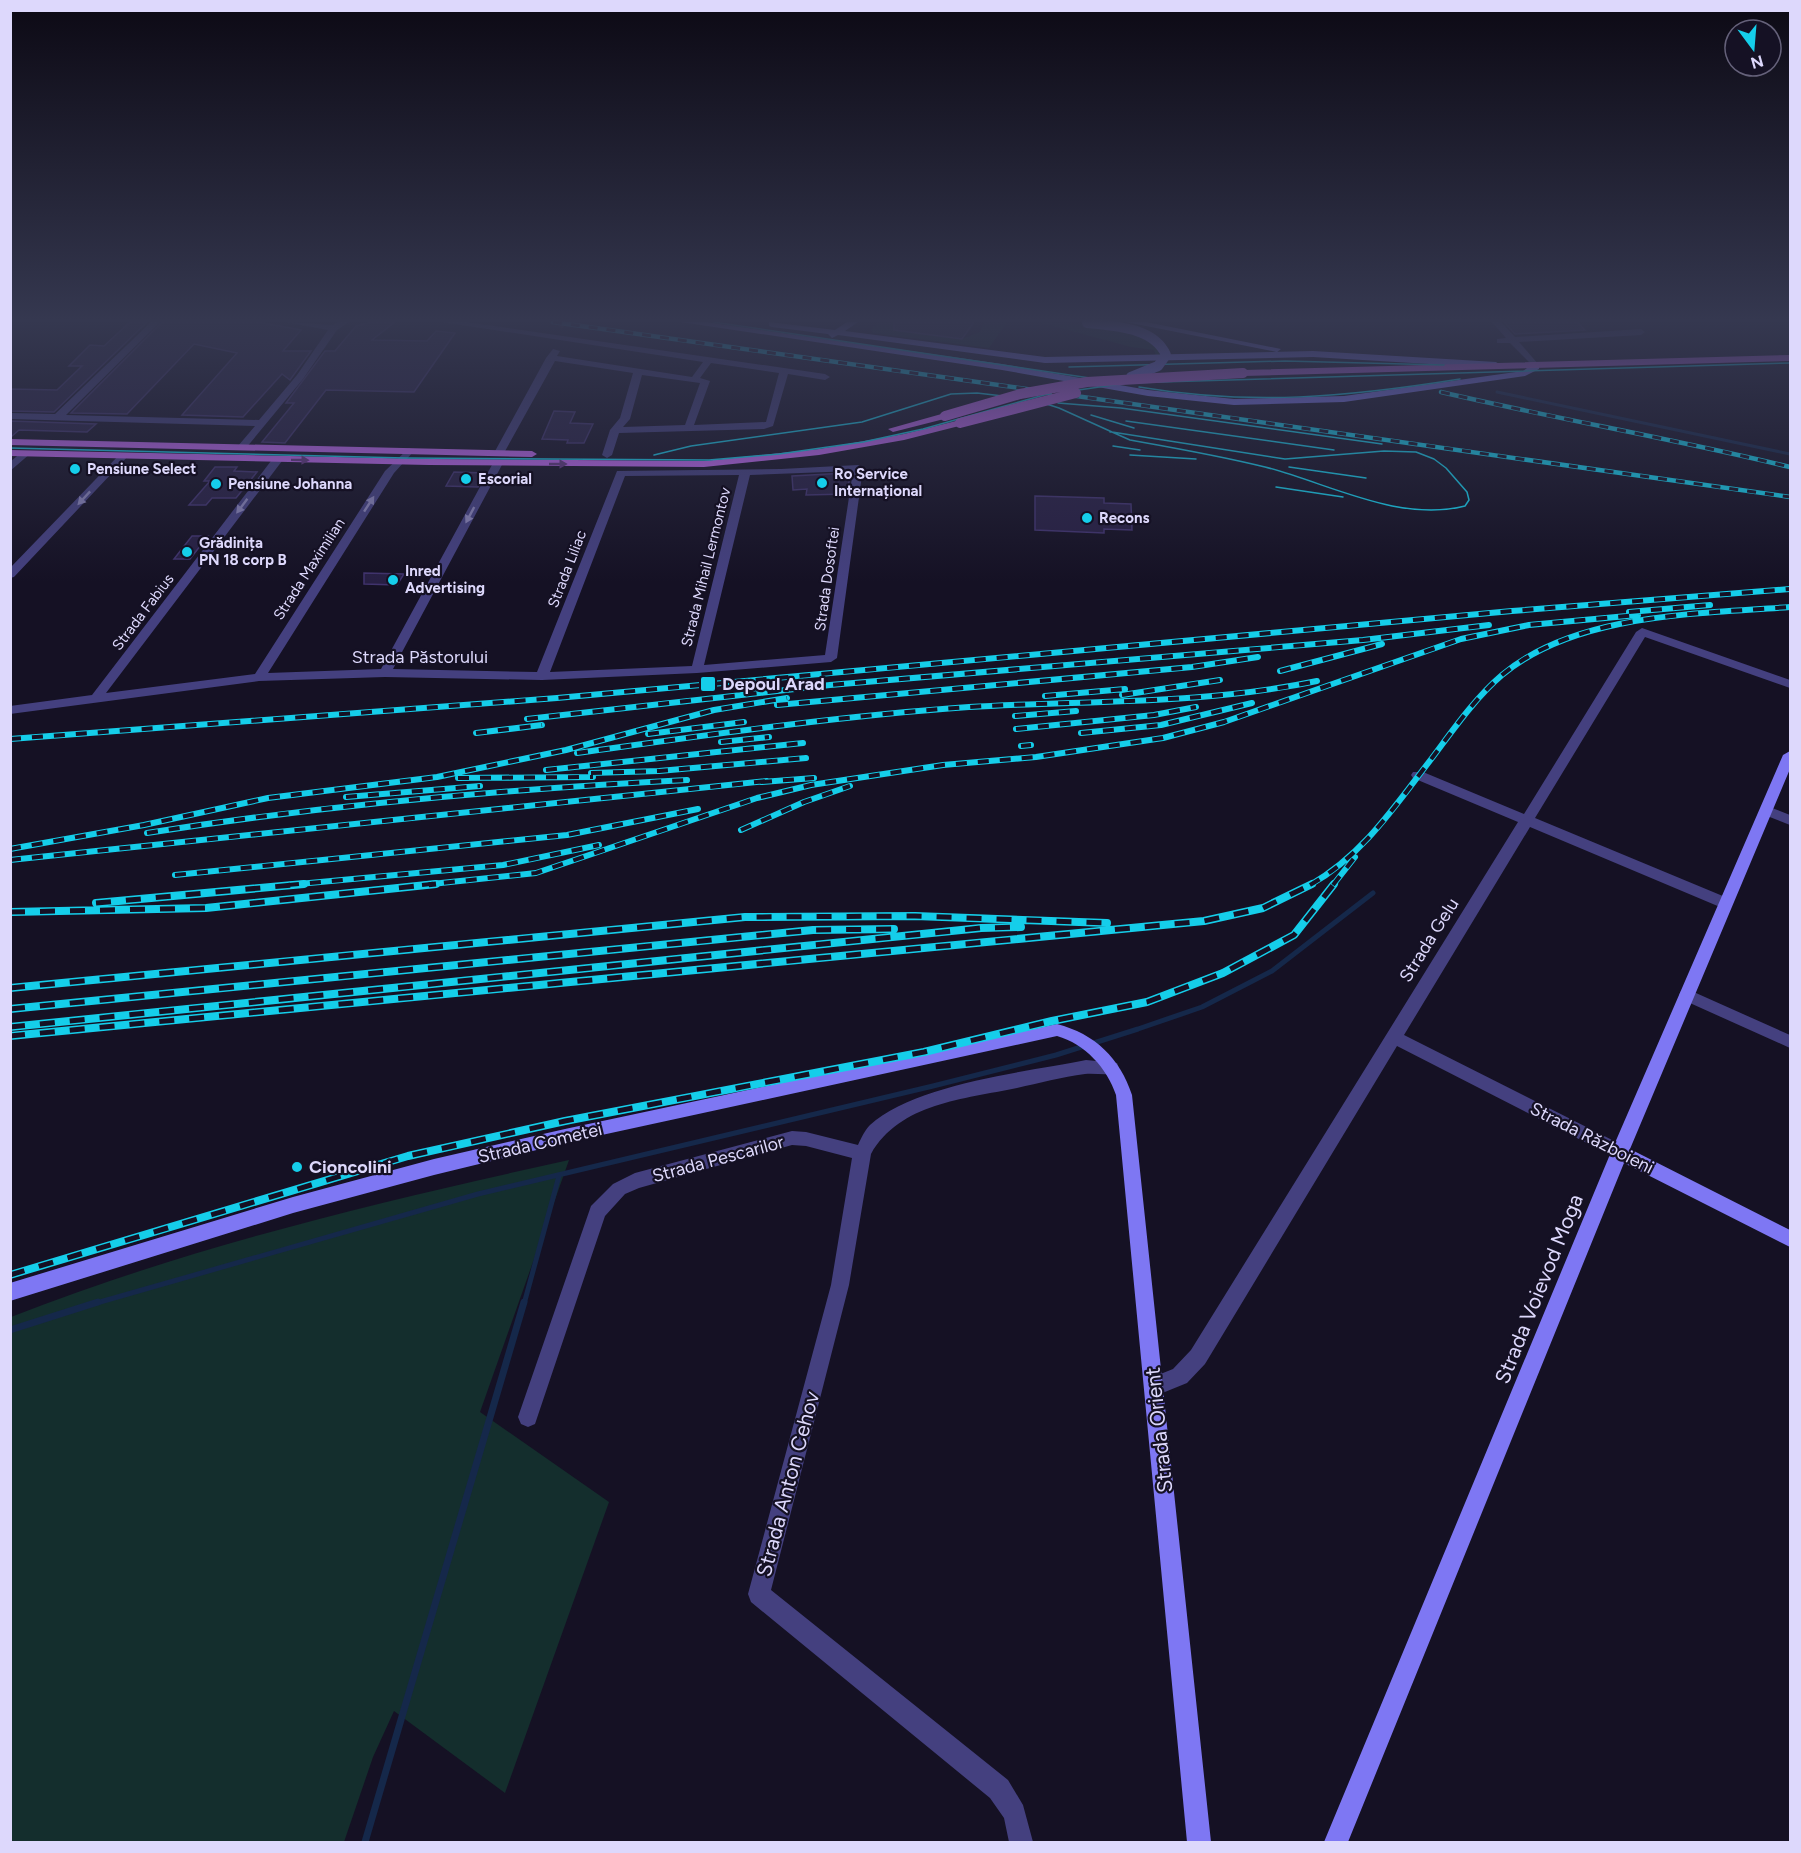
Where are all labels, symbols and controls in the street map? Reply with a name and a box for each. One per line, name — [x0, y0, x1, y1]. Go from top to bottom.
north arrow — [1723, 18, 1783, 78]
text: N — [1748, 51, 1766, 73]
one-way arrow — [290, 455, 309, 465]
one-way arrow — [548, 459, 567, 469]
place label: Pensiune Select — [87, 460, 196, 478]
marker: Pensiune Select — [68, 462, 82, 476]
place label: Ro Service Internațional — [834, 465, 922, 500]
place label: Escorial — [478, 470, 532, 488]
marker: Escorial — [459, 472, 473, 486]
place label: Pensiune Johanna — [228, 475, 352, 493]
marker: Ro Service Internațional — [815, 476, 829, 490]
marker: Pensiune Johanna — [209, 477, 223, 491]
street label: Strada Mihail Lermontov — [678, 485, 735, 648]
one-way arrow — [77, 490, 91, 505]
one-way arrow — [364, 495, 375, 512]
one-way arrow — [236, 498, 249, 514]
one-way arrow — [465, 507, 475, 524]
place label: Recons — [1099, 509, 1149, 527]
marker: Recons — [1080, 511, 1094, 525]
street label: Strada Maximilian — [269, 515, 349, 623]
street label: Strada Dosoftei — [811, 526, 843, 632]
street label: Strada Liliac — [544, 528, 590, 610]
place label: Grădinița PN 18 corp B — [199, 534, 287, 569]
marker: Grădinița PN 18 corp B — [180, 545, 194, 559]
place label: Inred Advertising — [405, 562, 485, 597]
street label: Strada Fabius — [108, 570, 178, 654]
marker: Inred Advertising — [386, 573, 400, 587]
street label: Strada Păstorului — [352, 646, 488, 668]
place label: Depoul Arad — [722, 673, 825, 695]
marker: Depoul Arad — [699, 675, 717, 693]
street label: Strada Gelu — [1395, 894, 1463, 986]
street label: Strada Războieni — [1527, 1097, 1657, 1179]
street label: Strada Cometei — [476, 1118, 604, 1168]
street label: Strada Pescarilor — [650, 1131, 786, 1187]
place label: Cioncolini — [309, 1156, 392, 1178]
marker: Cioncolini — [290, 1160, 304, 1174]
street label: Strada Voievod Moga — [1489, 1190, 1588, 1387]
street label: Strada Orient — [1139, 1366, 1178, 1494]
street label: Strada Anton Cehov — [751, 1388, 824, 1579]

